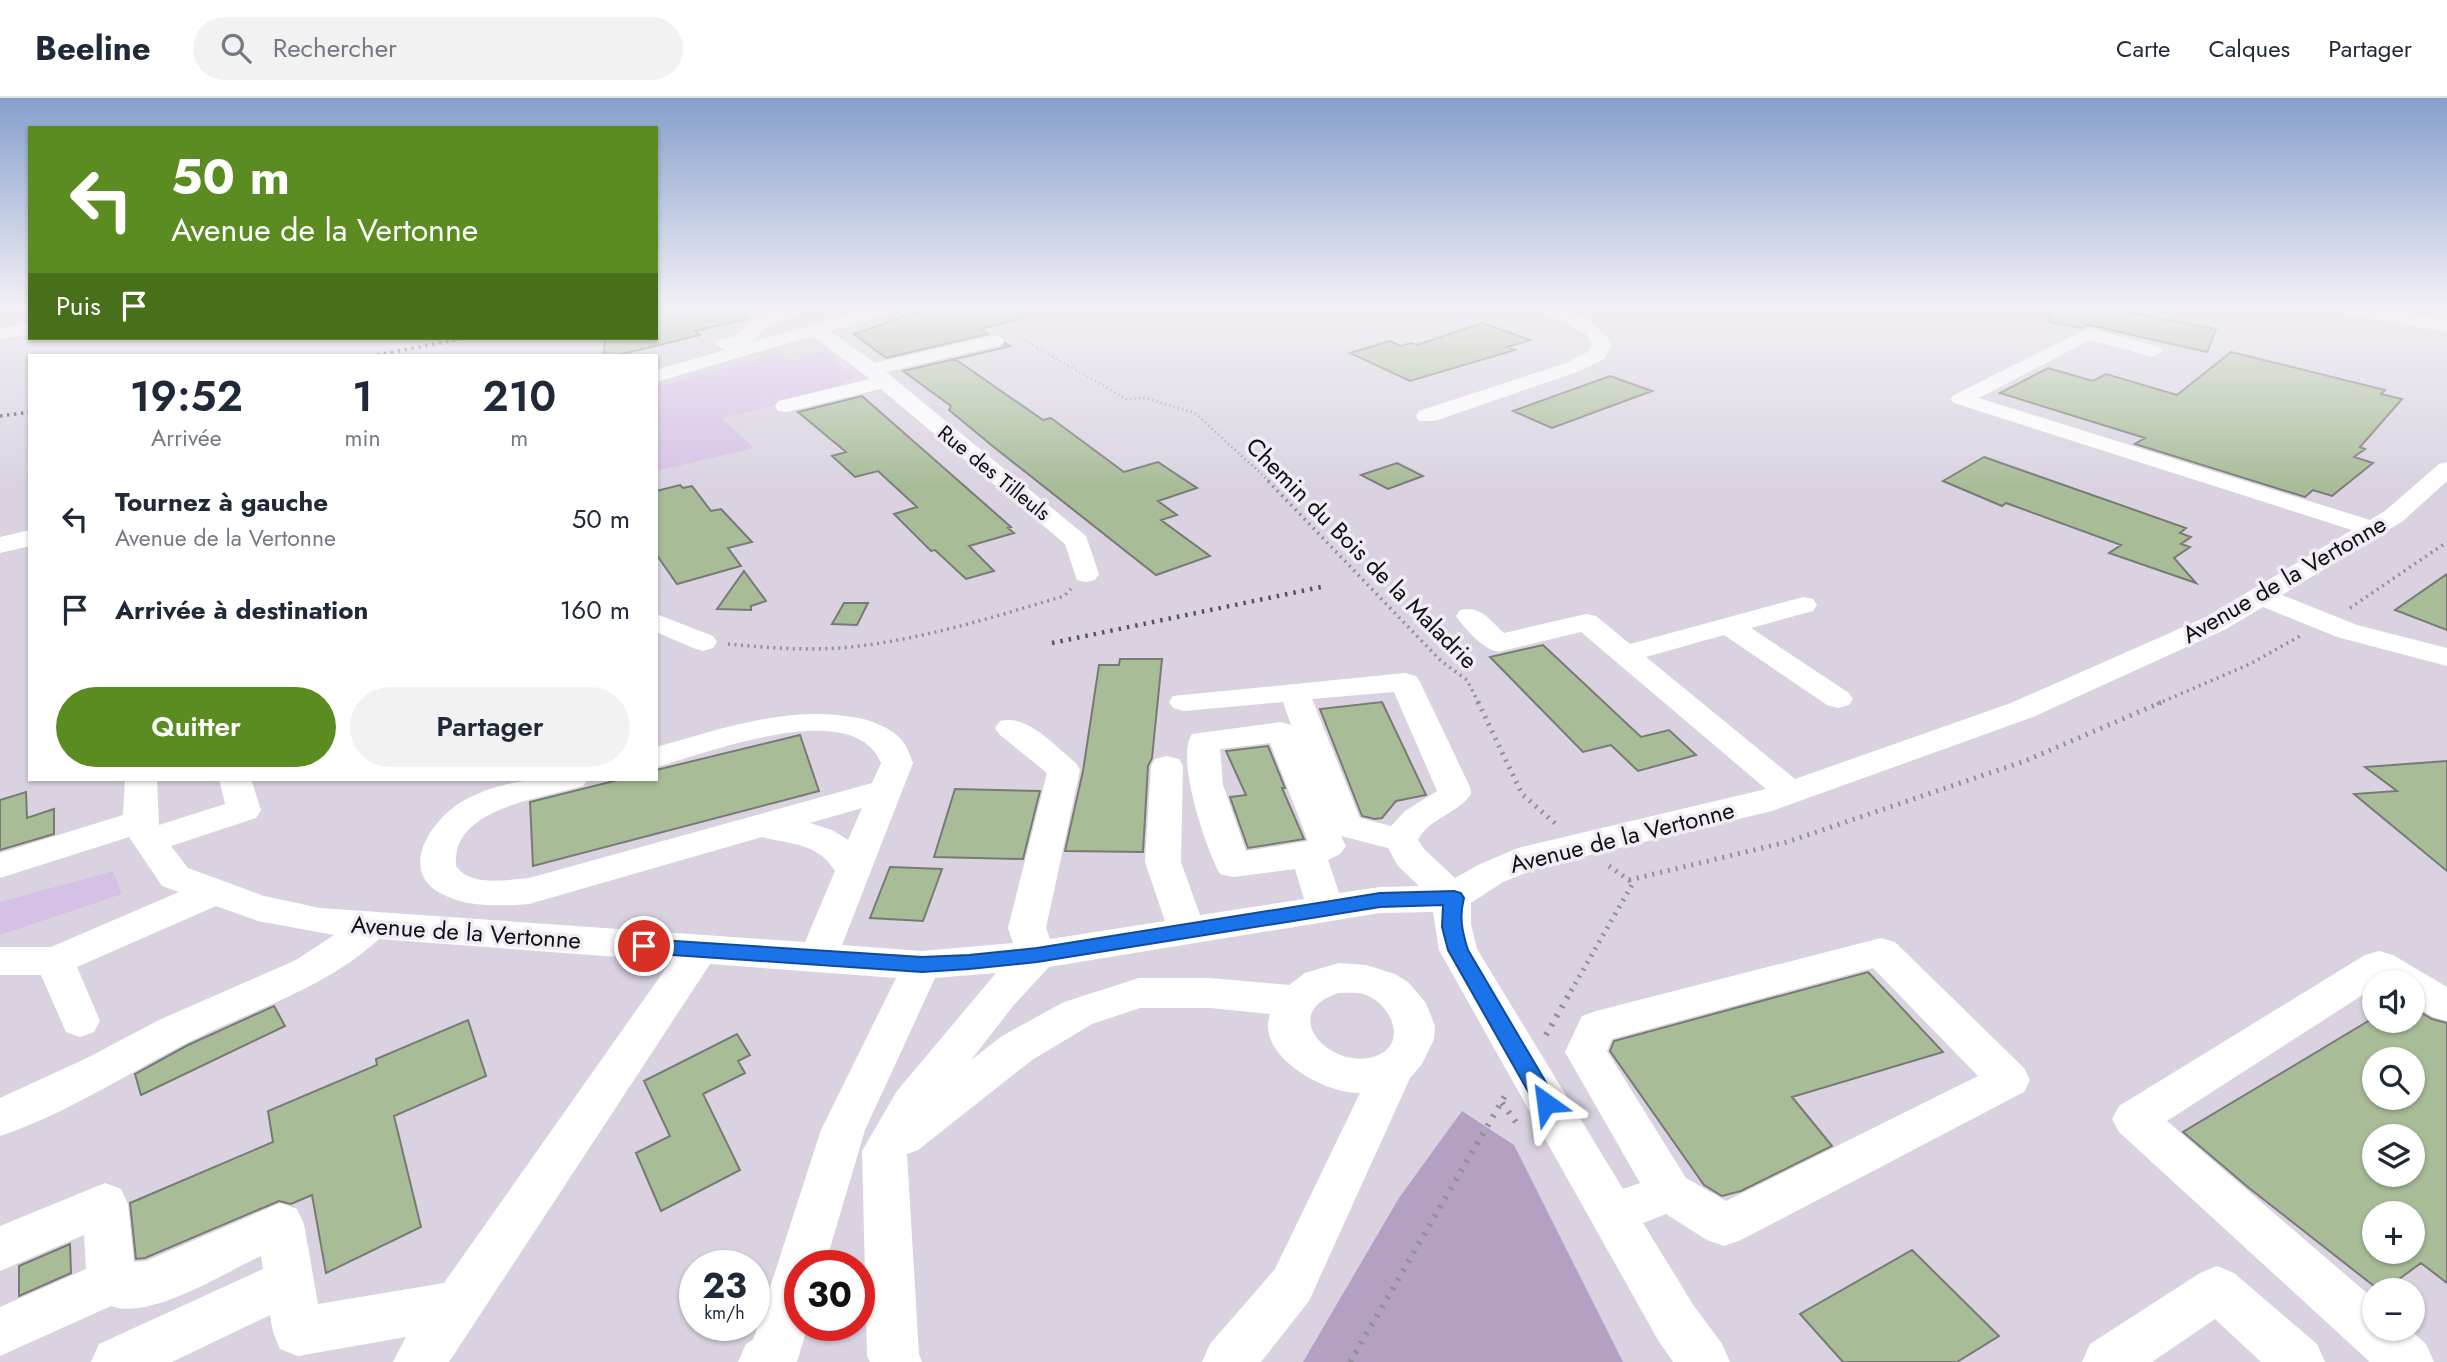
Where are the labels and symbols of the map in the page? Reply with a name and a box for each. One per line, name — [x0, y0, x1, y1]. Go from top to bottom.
street label: Rue des Tilleuls — [931, 418, 1057, 528]
street label: Chemin du Bois de la Maladrie — [1238, 429, 1486, 677]
street label: Avenue de la Vertonne — [2175, 506, 2393, 652]
street label: Avenue de la Vertonne — [1506, 792, 1738, 882]
street label: Avenue de la Vertonne — [350, 907, 582, 957]
pin — [614, 916, 674, 976]
position arrow — [1509, 1066, 1583, 1140]
speed limit sign: 30 — [784, 1250, 875, 1341]

